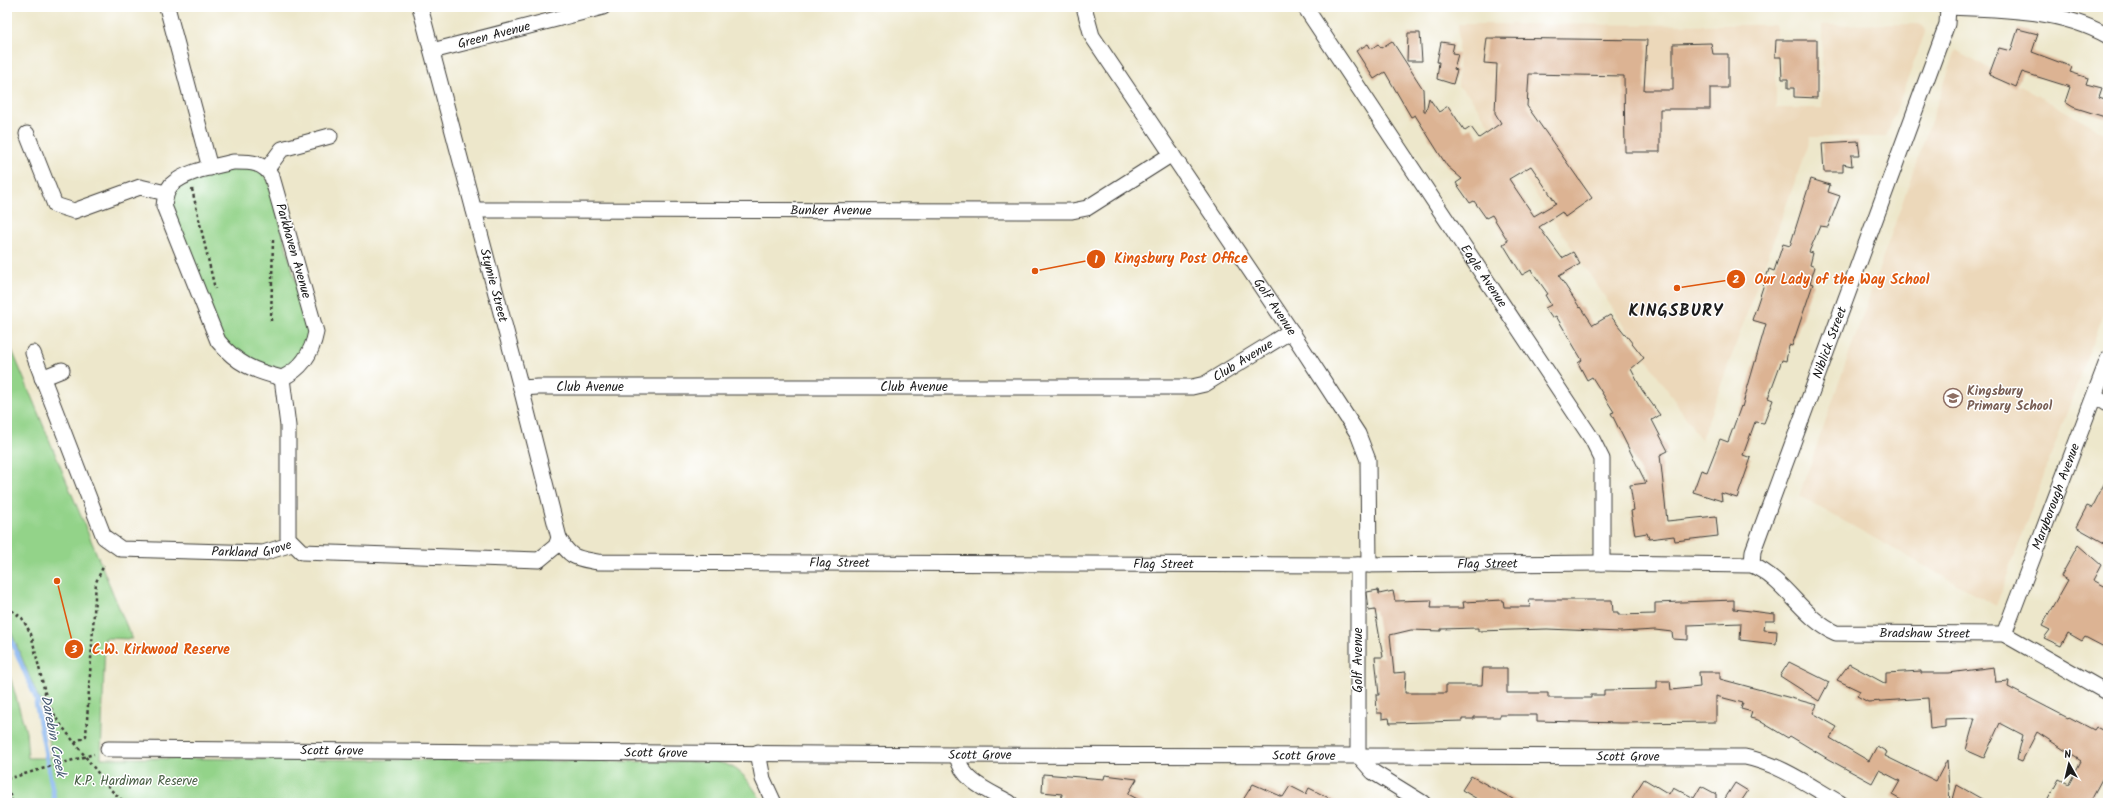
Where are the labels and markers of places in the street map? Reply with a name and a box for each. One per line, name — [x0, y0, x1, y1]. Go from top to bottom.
callout: Kingsbury Post Office — [1086, 246, 1256, 272]
callout: Our Lady of the Way School — [1726, 266, 1937, 292]
place label: Kingsbury Primary School — [1967, 381, 2053, 417]
school or university icon: Kingsbury Primary School — [1942, 387, 1964, 409]
callout: C.W. Kirkwood Reserve — [64, 636, 238, 662]

